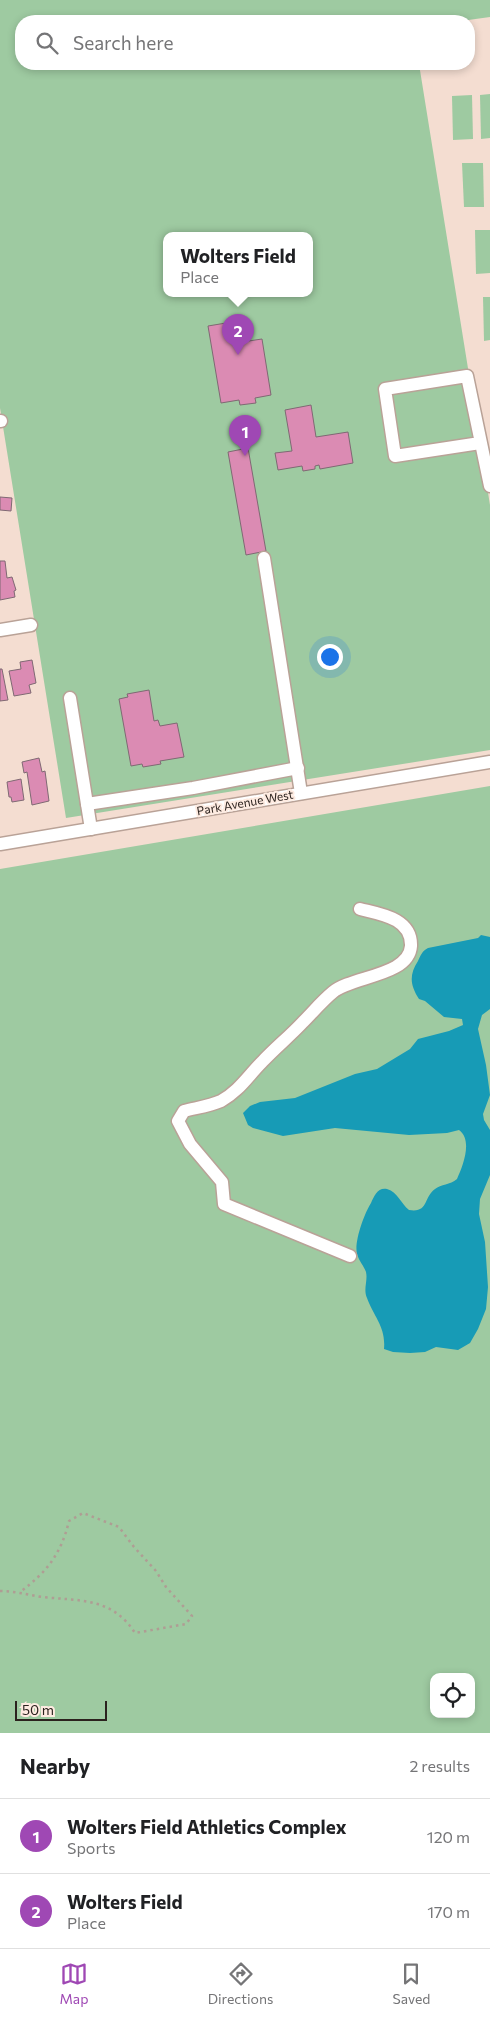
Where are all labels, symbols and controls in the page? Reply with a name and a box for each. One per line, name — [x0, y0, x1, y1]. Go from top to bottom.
search box — [15, 15, 475, 70]
icon: search — [33, 29, 61, 57]
text: Search here — [73, 31, 173, 54]
popup — [163, 232, 313, 297]
text: Wolters Field — [180, 244, 296, 267]
text: Place — [180, 267, 219, 286]
pin: 2 — [222, 314, 254, 355]
pin: 1 — [229, 415, 261, 456]
your location — [317, 644, 343, 670]
street label: Park Avenue West — [195, 787, 294, 817]
map controls — [430, 1673, 475, 1718]
button: locate — [430, 1673, 475, 1718]
scale bar — [15, 1698, 108, 1721]
text: 50 m — [22, 1701, 54, 1718]
text: Nearby — [20, 1753, 90, 1778]
text: 2 results — [409, 1756, 470, 1775]
text: Wolters Field Athletics Complex — [67, 1815, 346, 1838]
text: 1 — [32, 1827, 40, 1846]
text: 120 m — [427, 1827, 470, 1846]
text: Sports — [67, 1838, 116, 1857]
text: Wolters Field — [67, 1890, 183, 1913]
text: 2 — [31, 1902, 41, 1921]
text: 170 m — [427, 1902, 470, 1921]
text: Place — [67, 1913, 106, 1932]
tab: Map — [60, 1960, 88, 2007]
tab: Directions — [208, 1960, 273, 2007]
tab: Saved — [393, 1960, 430, 2007]

